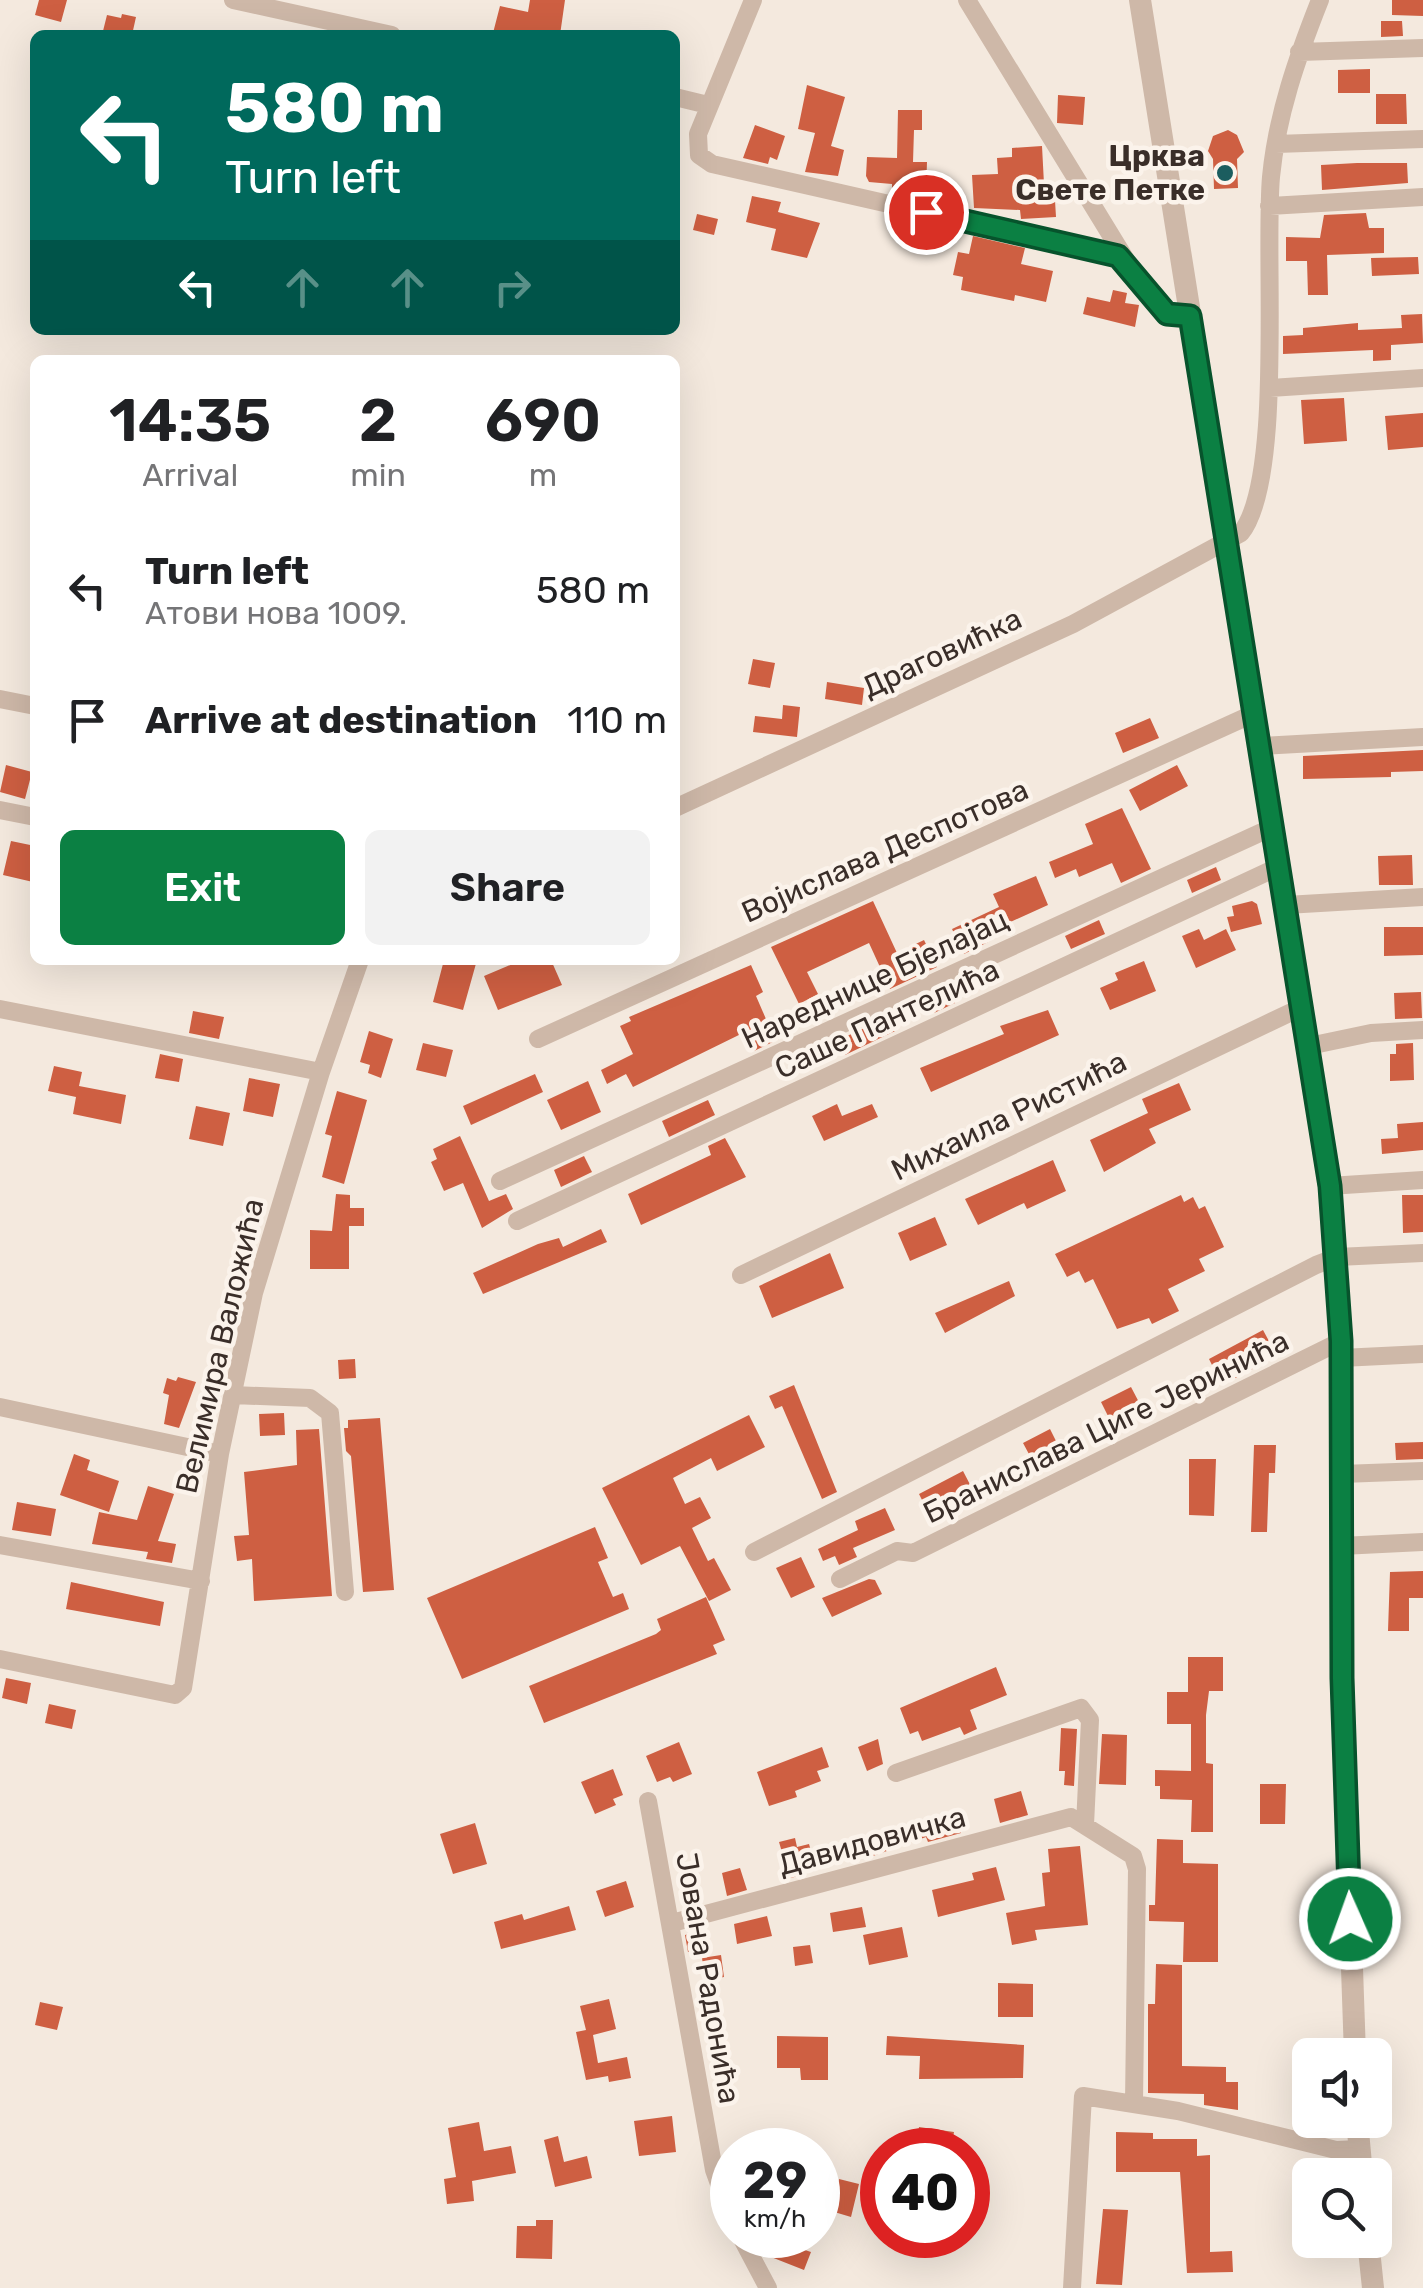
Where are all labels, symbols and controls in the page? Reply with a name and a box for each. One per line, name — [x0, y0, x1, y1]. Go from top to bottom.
text: 580 m — [225, 67, 444, 150]
icon: left — [60, 70, 190, 200]
place label: Црква Свете Петке — [1015, 138, 1205, 208]
text: Turn left — [225, 151, 401, 204]
marker: Црква Свете Петке — [1214, 162, 1236, 184]
pin — [884, 170, 969, 255]
icon: arrive — [899, 185, 954, 240]
icon: left — [170, 260, 225, 315]
icon: ahead — [275, 260, 330, 315]
icon: ahead — [380, 260, 435, 315]
icon: right — [485, 260, 540, 315]
text: 14:35 — [109, 385, 271, 456]
text: 2 — [359, 385, 397, 456]
text: 690 — [485, 385, 601, 456]
text: Arrival — [142, 456, 238, 494]
text: min — [350, 456, 406, 494]
text: m — [529, 456, 557, 494]
text: Turn left — [145, 548, 309, 594]
icon: left — [60, 563, 115, 618]
text: 580 m — [536, 567, 650, 613]
text: Атови нова 1009. — [145, 594, 407, 632]
street label: Драговићка — [857, 600, 1027, 706]
icon: arrive — [60, 693, 115, 748]
text: Arrive at destination — [145, 697, 537, 743]
text: 110 m — [567, 697, 667, 743]
street label: Војислава Деспотова — [736, 772, 1034, 930]
button: Exit — [60, 830, 345, 945]
button: Share — [365, 830, 650, 945]
street label: Нареднице Бјелајац — [736, 901, 1014, 1057]
street label: Саше Пантелића — [769, 951, 1005, 1087]
street label: Михаила Ристића — [886, 1043, 1132, 1189]
street label: Велимира Валожића — [169, 1195, 271, 1497]
street label: Бранислава Циге Јеринића — [917, 1323, 1295, 1531]
street label: Давидовичка — [774, 1799, 970, 1883]
street label: Јована Радонића — [668, 1850, 748, 2106]
position arrow — [1298, 1867, 1402, 1971]
map controls — [1292, 2038, 1392, 2258]
button: sound — [1292, 2038, 1392, 2138]
speed limit sign: 40 — [860, 2128, 990, 2258]
text: 29 — [743, 2151, 807, 2211]
button: search — [1292, 2158, 1392, 2258]
text: km/h — [744, 2204, 806, 2233]

